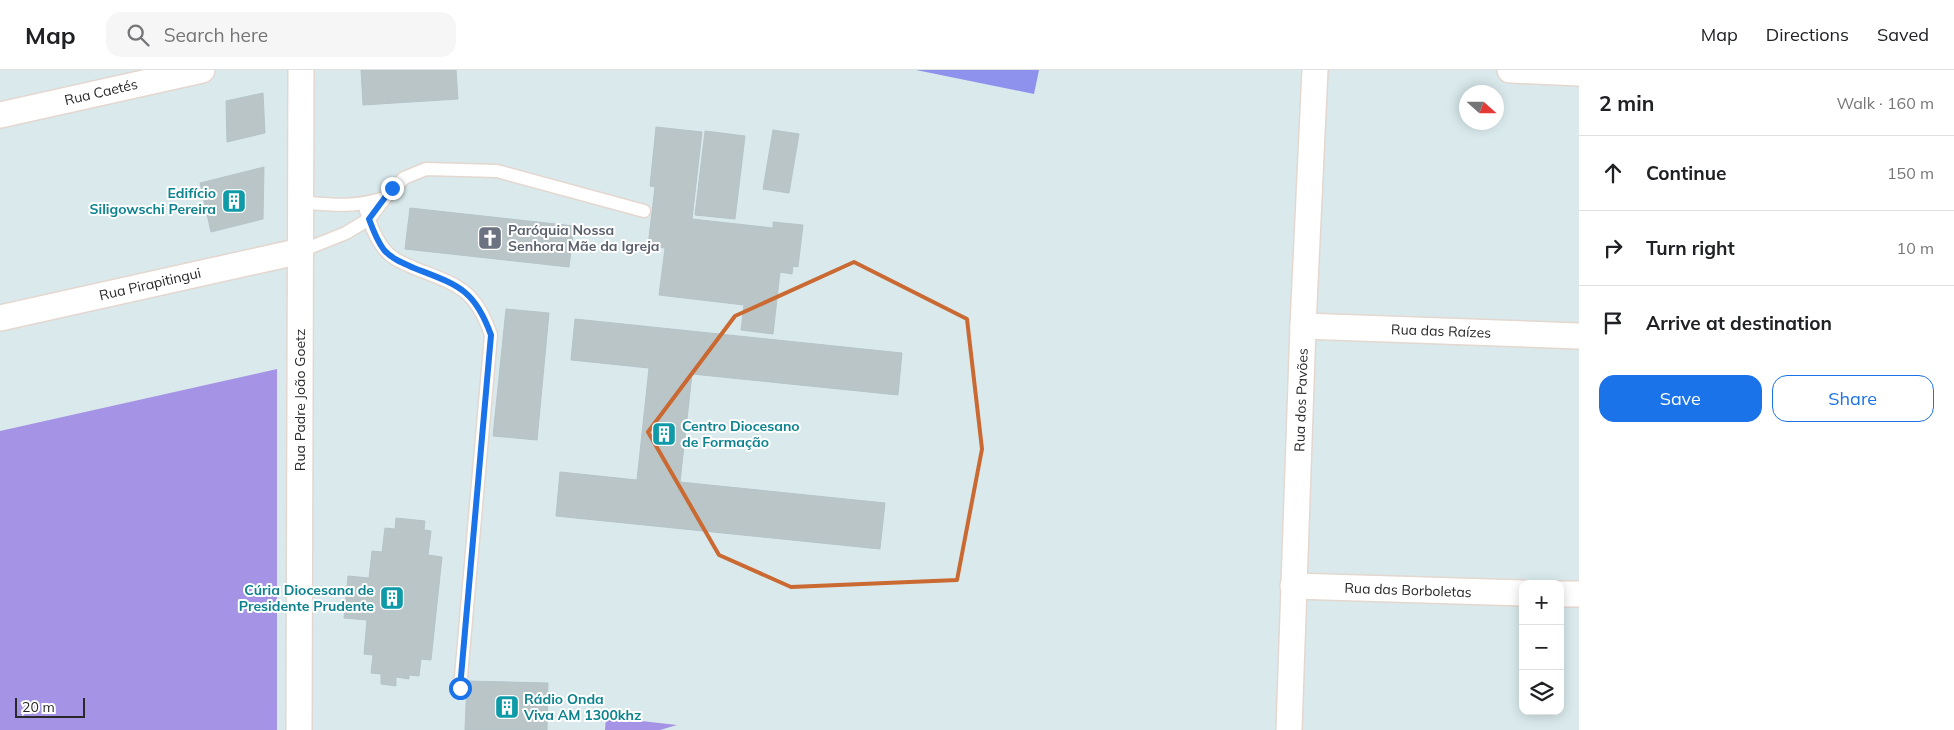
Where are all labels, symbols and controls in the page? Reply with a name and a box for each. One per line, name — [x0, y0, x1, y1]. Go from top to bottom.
search box — [106, 12, 456, 57]
text: Map — [25, 20, 76, 50]
icon: search — [124, 21, 152, 49]
text: Search here — [164, 23, 268, 47]
text: Map — [1701, 23, 1738, 46]
text: Directions — [1766, 23, 1849, 46]
text: Saved — [1877, 23, 1929, 46]
street label: Rua Caetés — [63, 75, 139, 109]
north arrow — [1459, 85, 1504, 130]
text: 2 min — [1599, 90, 1654, 116]
text: Walk · 160 m — [1836, 93, 1934, 113]
icon: ahead — [1599, 159, 1627, 187]
text: Continue — [1646, 161, 1726, 185]
text: 150 m — [1887, 163, 1934, 183]
route end — [381, 177, 404, 200]
place label: Edifício Siligowschi Pereira — [89, 184, 216, 218]
building icon: Edifício Siligowschi Pereira — [221, 188, 247, 214]
place label: Paróquia Nossa Senhora Mãe da Igreja — [508, 221, 659, 255]
church icon: Paróquia Nossa Senhora Mãe da Igreja — [477, 225, 503, 251]
icon: right — [1599, 234, 1627, 262]
text: Turn right — [1646, 236, 1735, 260]
text: 10 m — [1897, 238, 1934, 258]
street label: Rua Pirapitingui — [97, 264, 203, 304]
icon: arrive — [1599, 309, 1627, 337]
text: Arrive at destination — [1646, 311, 1832, 335]
street label: Rua das Raízes — [1391, 320, 1491, 342]
street label: Rua Padre João Goetz — [291, 329, 309, 471]
street label: Rua dos Pavões — [1290, 348, 1312, 452]
button: Save — [1599, 375, 1762, 422]
button: Share — [1772, 375, 1934, 422]
place label: Centro Diocesano de Formação — [682, 417, 800, 451]
building icon: Centro Diocesano de Formação — [651, 421, 677, 447]
street label: Rua das Borboletas — [1344, 579, 1472, 601]
map controls — [1519, 580, 1564, 715]
button: + — [1519, 580, 1564, 625]
place label: Cúria Diocesana de Presidente Prudente — [239, 581, 374, 615]
building icon: Cúria Diocesana de Presidente Prudente — [379, 585, 405, 611]
button: − — [1519, 625, 1564, 670]
button: layers — [1519, 670, 1564, 715]
route start — [449, 677, 472, 700]
place label: Rádio Onda Viva AM 1300khz — [523, 690, 641, 724]
building icon: Rádio Onda Viva AM 1300khz — [494, 694, 520, 720]
scale bar — [15, 695, 85, 718]
text: 20 m — [22, 698, 55, 716]

